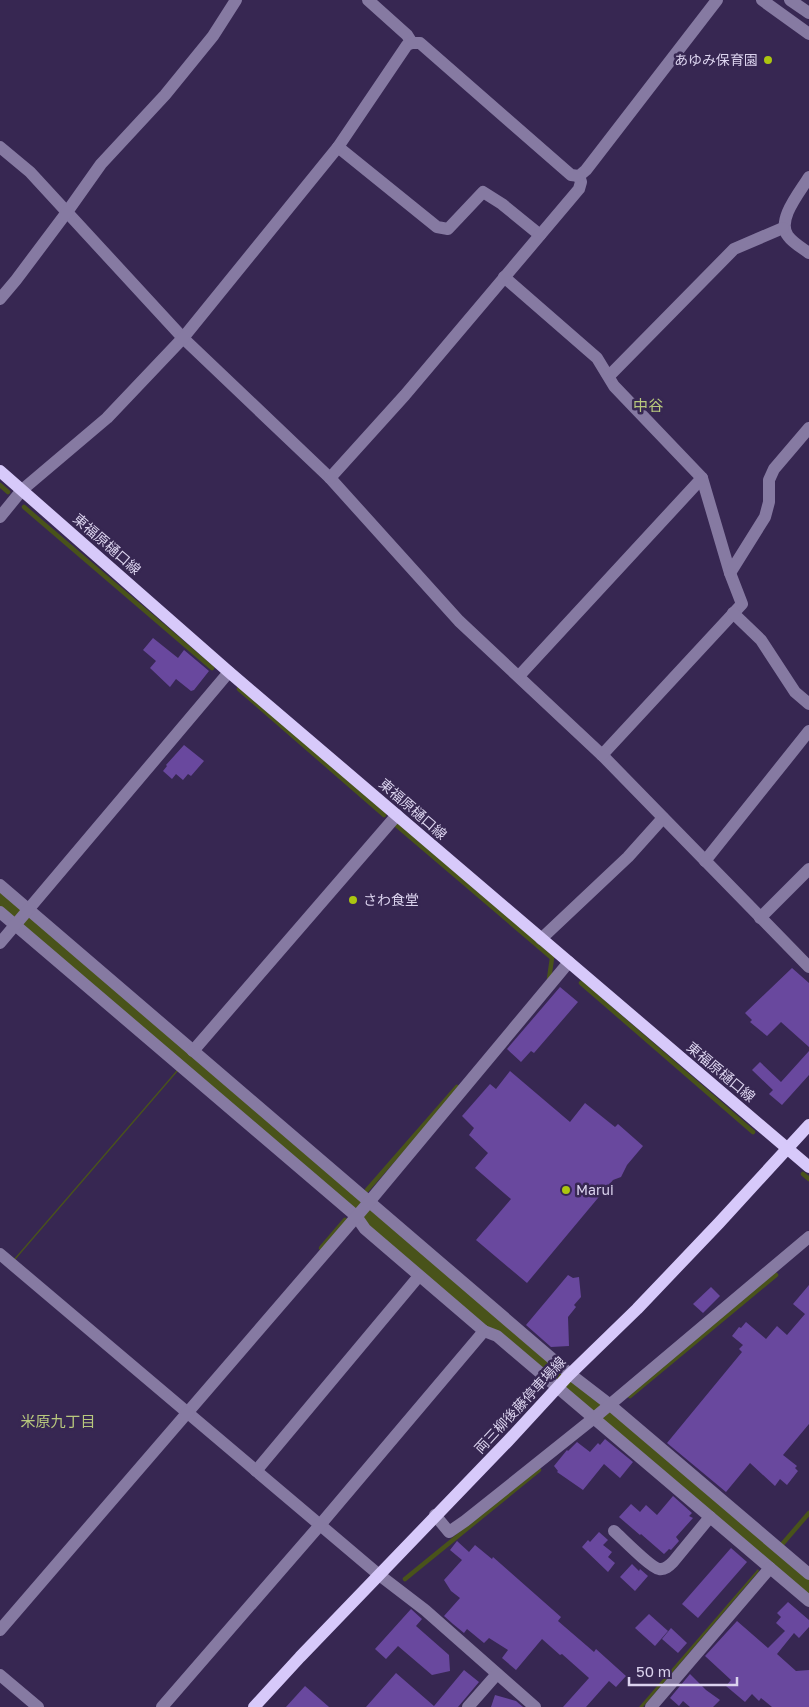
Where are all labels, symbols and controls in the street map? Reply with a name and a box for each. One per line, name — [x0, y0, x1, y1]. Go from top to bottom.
place label: あゆみ保育園 — [674, 51, 758, 68]
marker: あゆみ保育園 — [762, 54, 774, 66]
district label: 中谷 — [633, 396, 663, 414]
street label: 東福原樋口線 — [70, 510, 145, 578]
street label: 東福原樋口線 — [376, 775, 451, 843]
place label: さわ食堂 — [363, 891, 419, 908]
marker: さわ食堂 — [347, 894, 359, 906]
street label: 東福原樋口線 — [684, 1038, 759, 1105]
place label: Marui — [576, 1181, 614, 1198]
marker: Marui — [560, 1184, 572, 1196]
street label: 両三柳後藤停車場線 — [470, 1353, 569, 1457]
district label: 米原九丁目 — [20, 1412, 96, 1430]
scale bar — [629, 1654, 736, 1686]
text: 50 m — [636, 1662, 671, 1680]

